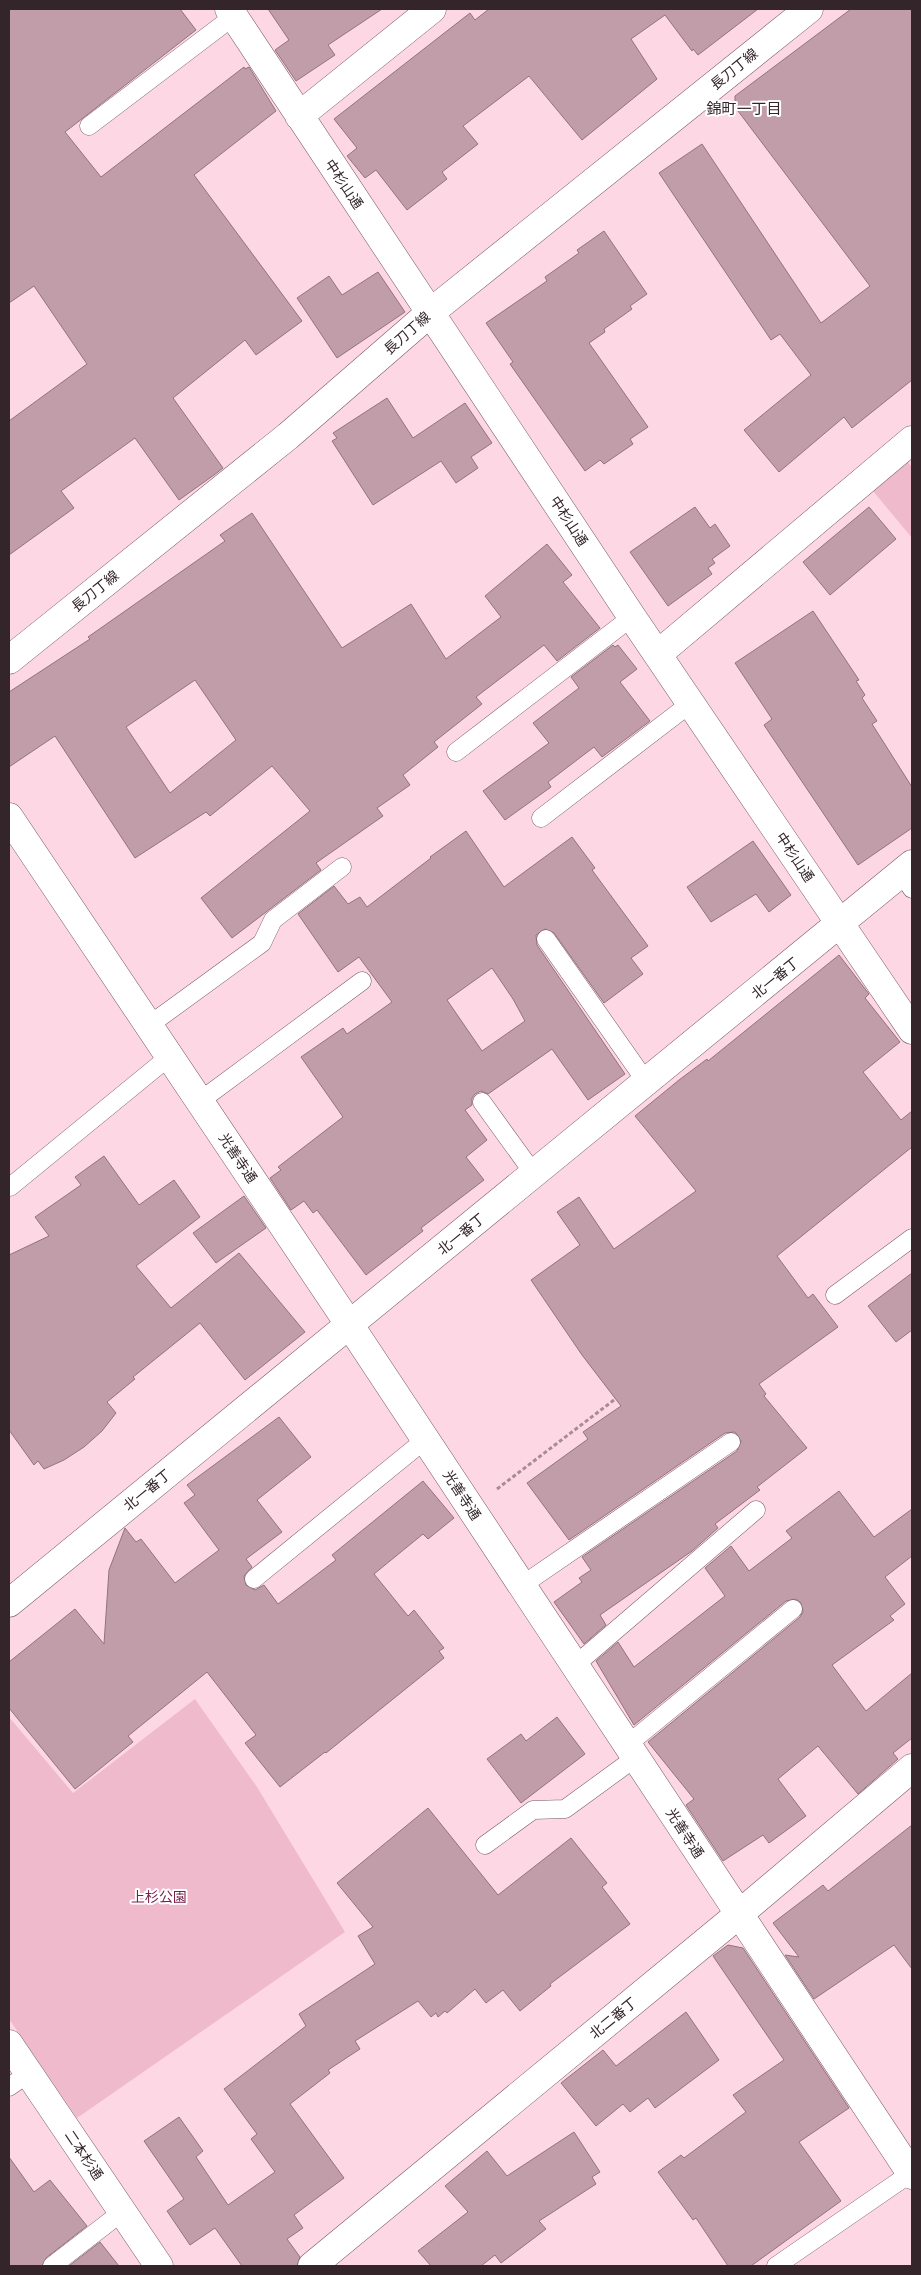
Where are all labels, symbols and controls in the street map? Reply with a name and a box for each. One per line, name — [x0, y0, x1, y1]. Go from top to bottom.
street label: 長刀丁線 — [706, 44, 761, 94]
district label: 錦町一丁目 — [706, 98, 782, 119]
street label: 中杉山通 — [321, 155, 368, 212]
street label: 長刀丁線 — [379, 307, 434, 358]
street label: 中杉山通 — [546, 492, 593, 549]
street label: 長刀丁線 — [67, 566, 122, 616]
street label: 中杉山通 — [772, 828, 819, 885]
street label: 北一番丁 — [747, 953, 802, 1003]
street label: 光善寺通 — [215, 1129, 262, 1186]
street label: 北一番丁 — [433, 1209, 488, 1259]
street label: 北一番丁 — [119, 1465, 174, 1515]
street label: 光善寺通 — [439, 1466, 486, 1523]
street label: 光善寺通 — [662, 1804, 709, 1861]
park label: 上杉公園 — [131, 1887, 187, 1906]
street label: 北二番丁 — [585, 1993, 640, 2043]
street label: 二本杉通 — [61, 2126, 108, 2183]

